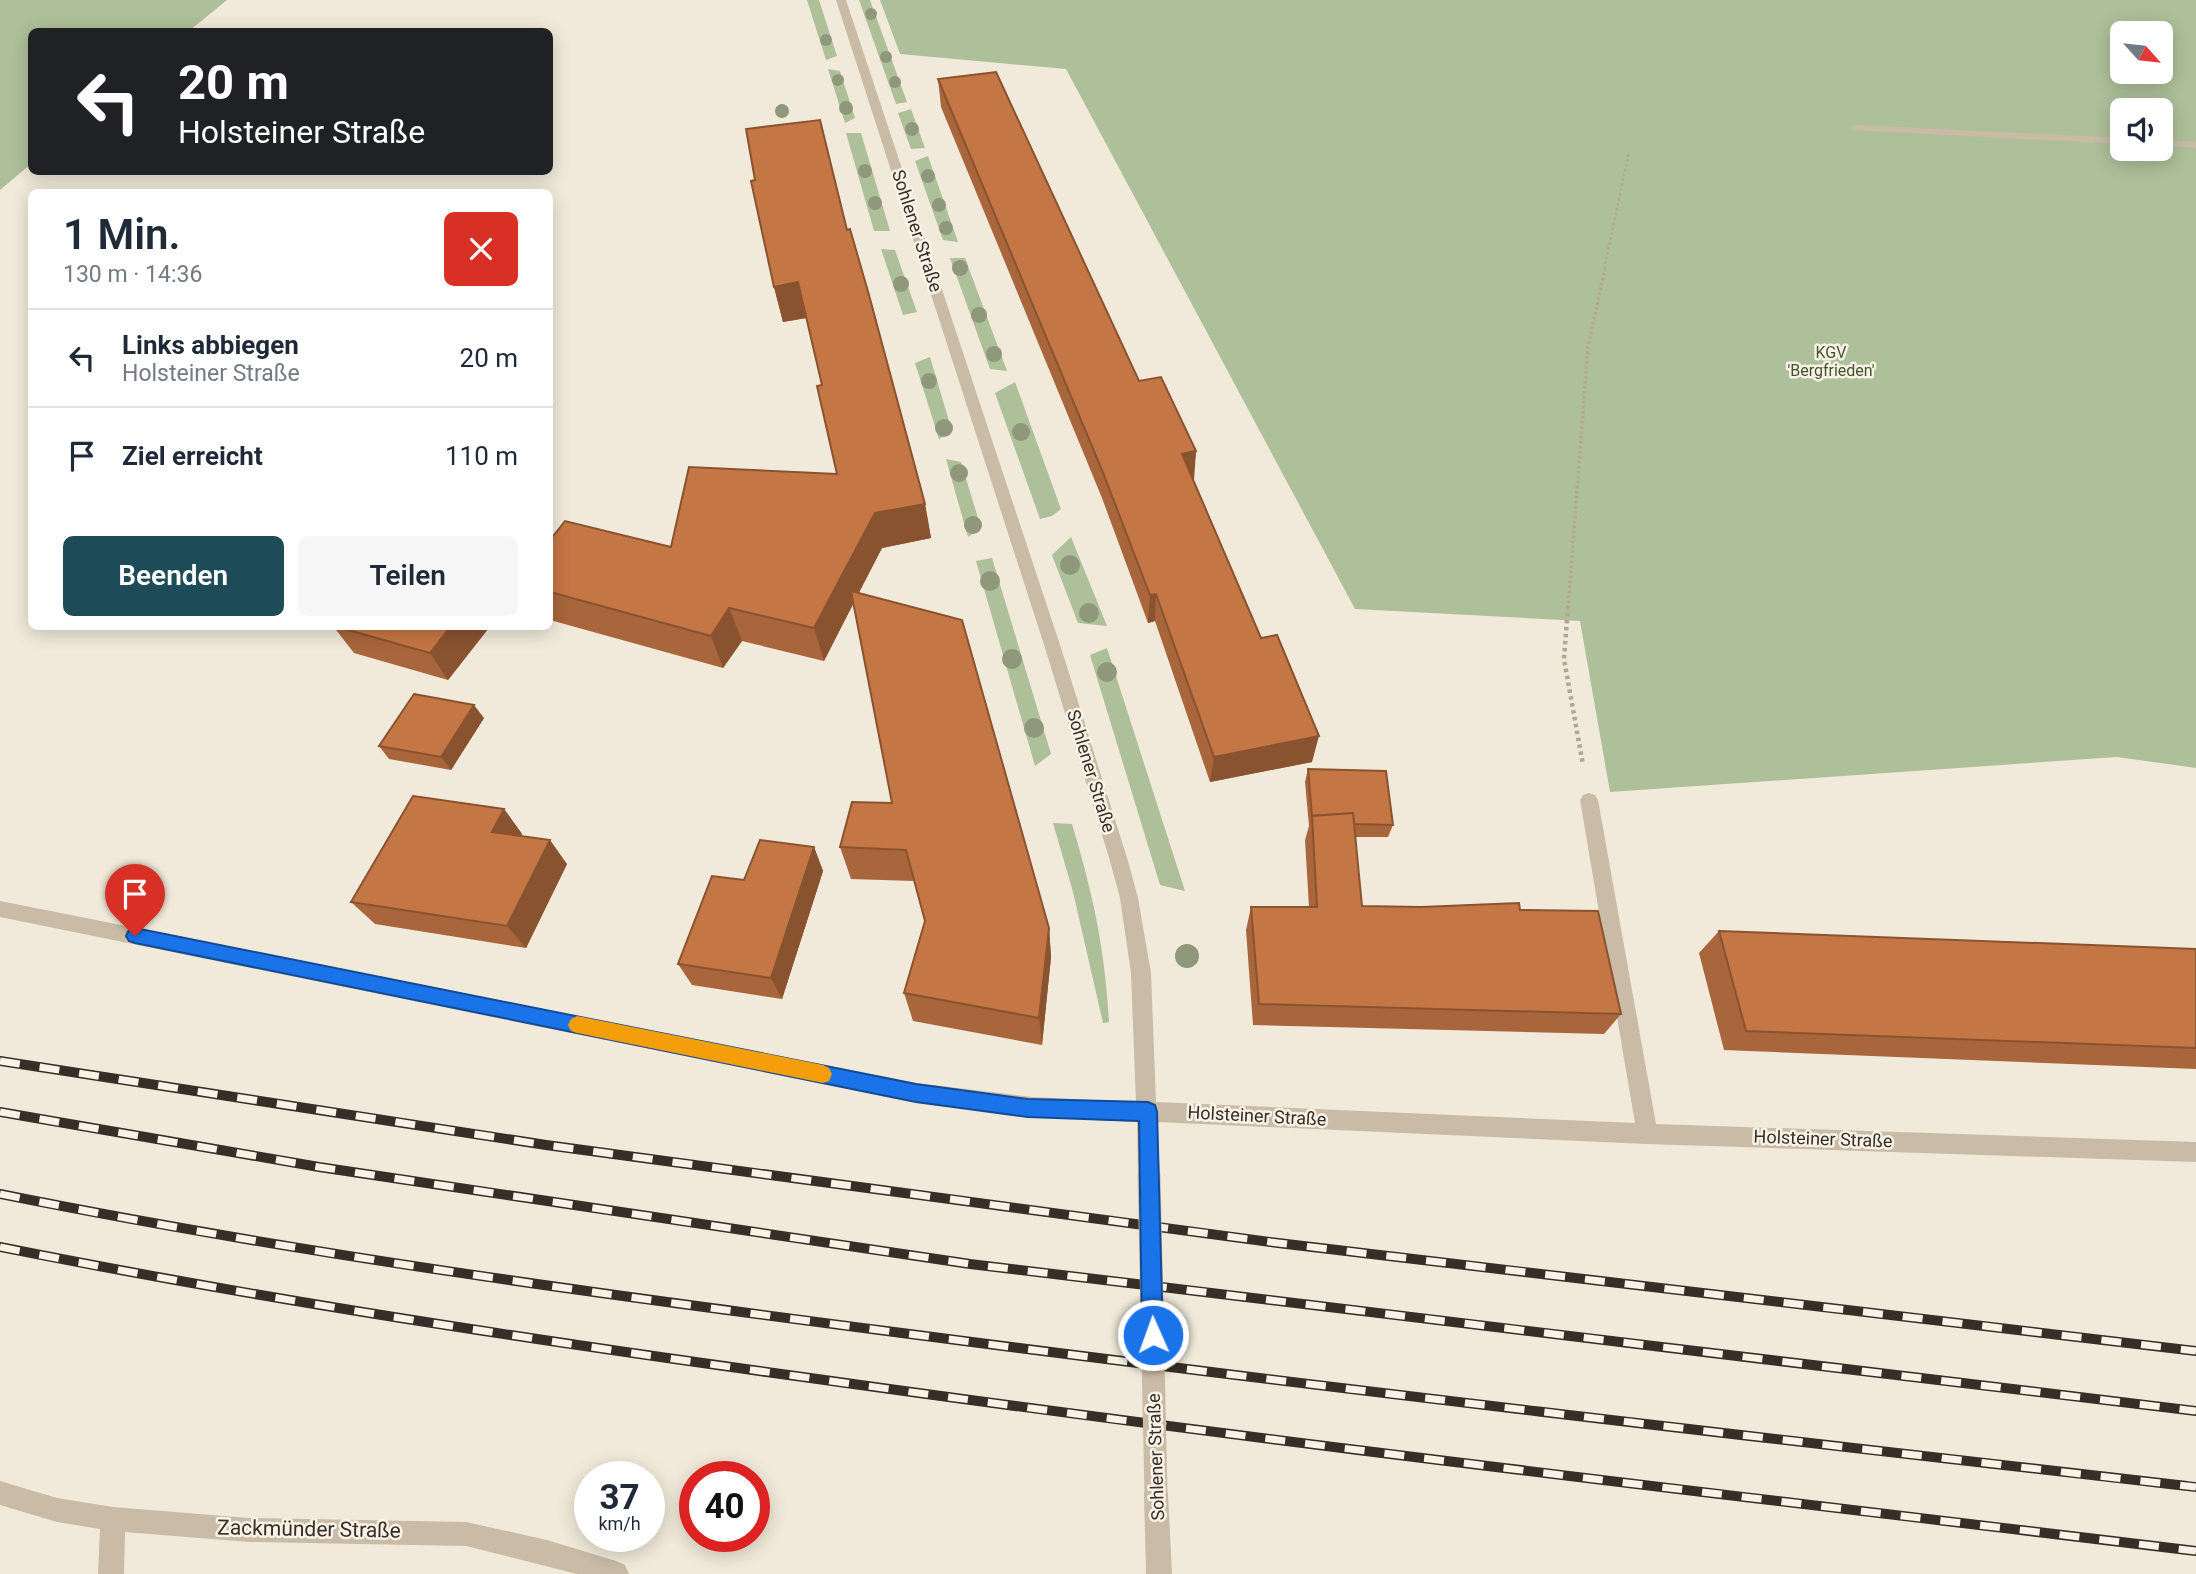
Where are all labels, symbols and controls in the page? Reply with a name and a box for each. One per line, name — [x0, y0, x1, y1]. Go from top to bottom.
north arrow — [2110, 21, 2174, 84]
map controls — [2110, 21, 2173, 161]
text: 20 m — [178, 54, 289, 111]
icon: left — [63, 56, 154, 147]
button: sound — [2110, 98, 2173, 161]
text: Holsteiner Straße — [178, 113, 425, 151]
street label: Sohlener Straße — [888, 167, 947, 295]
text: 1 Min. — [63, 210, 181, 259]
button: close — [444, 212, 518, 286]
text: 130 m · 14:36 — [63, 261, 202, 288]
text: Links abbiegen — [122, 330, 299, 360]
icon: left — [63, 339, 101, 377]
text: 20 m — [460, 343, 518, 373]
park label: KGV 'Bergfrieden' — [1787, 343, 1875, 380]
text: Holsteiner Straße — [122, 360, 300, 387]
icon: arrive — [63, 437, 101, 475]
text: Ziel erreicht — [122, 441, 263, 471]
text: 110 m — [445, 441, 518, 471]
button: Beenden — [63, 536, 284, 616]
button: Teilen — [298, 536, 518, 616]
street label: Sohlener Straße — [1063, 707, 1120, 835]
pin — [105, 864, 165, 936]
icon: arrive — [116, 875, 154, 913]
street label: Holsteiner Straße — [1187, 1101, 1327, 1130]
street label: Holsteiner Straße — [1753, 1126, 1893, 1151]
position arrow — [1116, 1298, 1190, 1372]
street label: Sohlener Straße — [1143, 1393, 1168, 1521]
speed limit sign: 40 — [679, 1461, 770, 1552]
text: 37 — [599, 1477, 640, 1518]
text: km/h — [598, 1513, 641, 1534]
street label: Zackmünder Straße — [217, 1515, 401, 1543]

